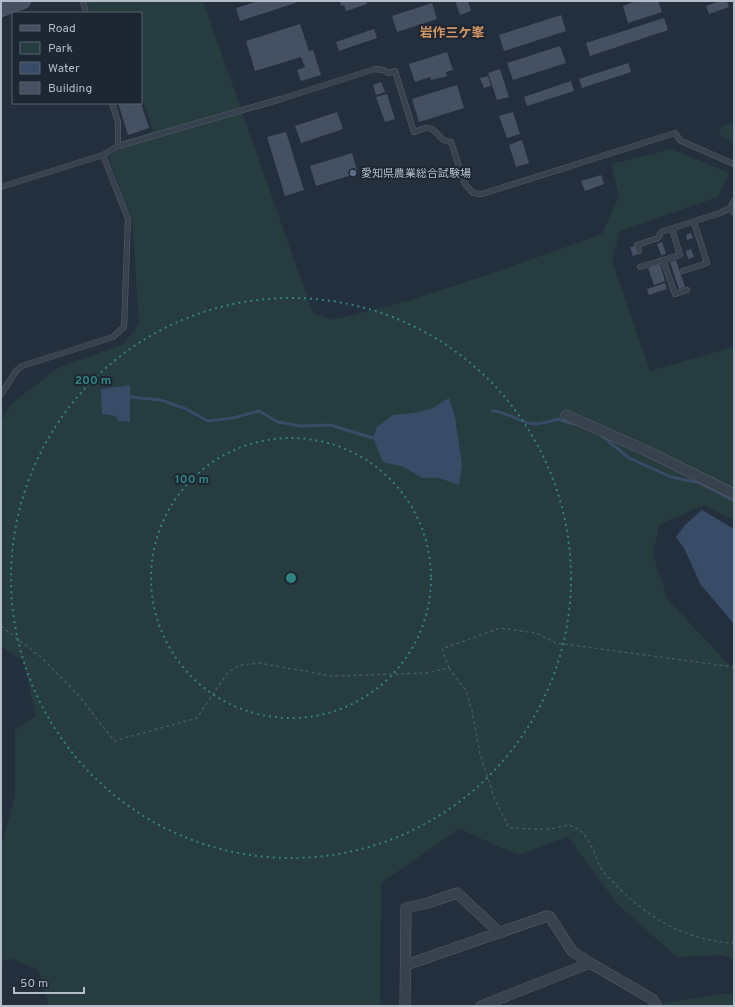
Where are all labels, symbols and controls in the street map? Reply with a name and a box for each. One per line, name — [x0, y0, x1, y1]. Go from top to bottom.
legend — [12, 12, 142, 104]
text: Road — [48, 21, 76, 37]
district label: 岩作三ケ峯 — [419, 26, 485, 42]
text: Park — [48, 41, 73, 57]
text: Water — [48, 61, 80, 77]
text: Building — [48, 81, 92, 97]
place label: 愛知県農業総合試験場 — [361, 167, 471, 181]
marker: 愛知県農業総合試験場 — [348, 168, 358, 178]
text: 200 m — [75, 373, 111, 389]
text: 100 m — [175, 472, 209, 488]
centre of rings — [284, 571, 298, 585]
scale bar — [14, 969, 84, 995]
text: 50 m — [20, 976, 48, 992]

